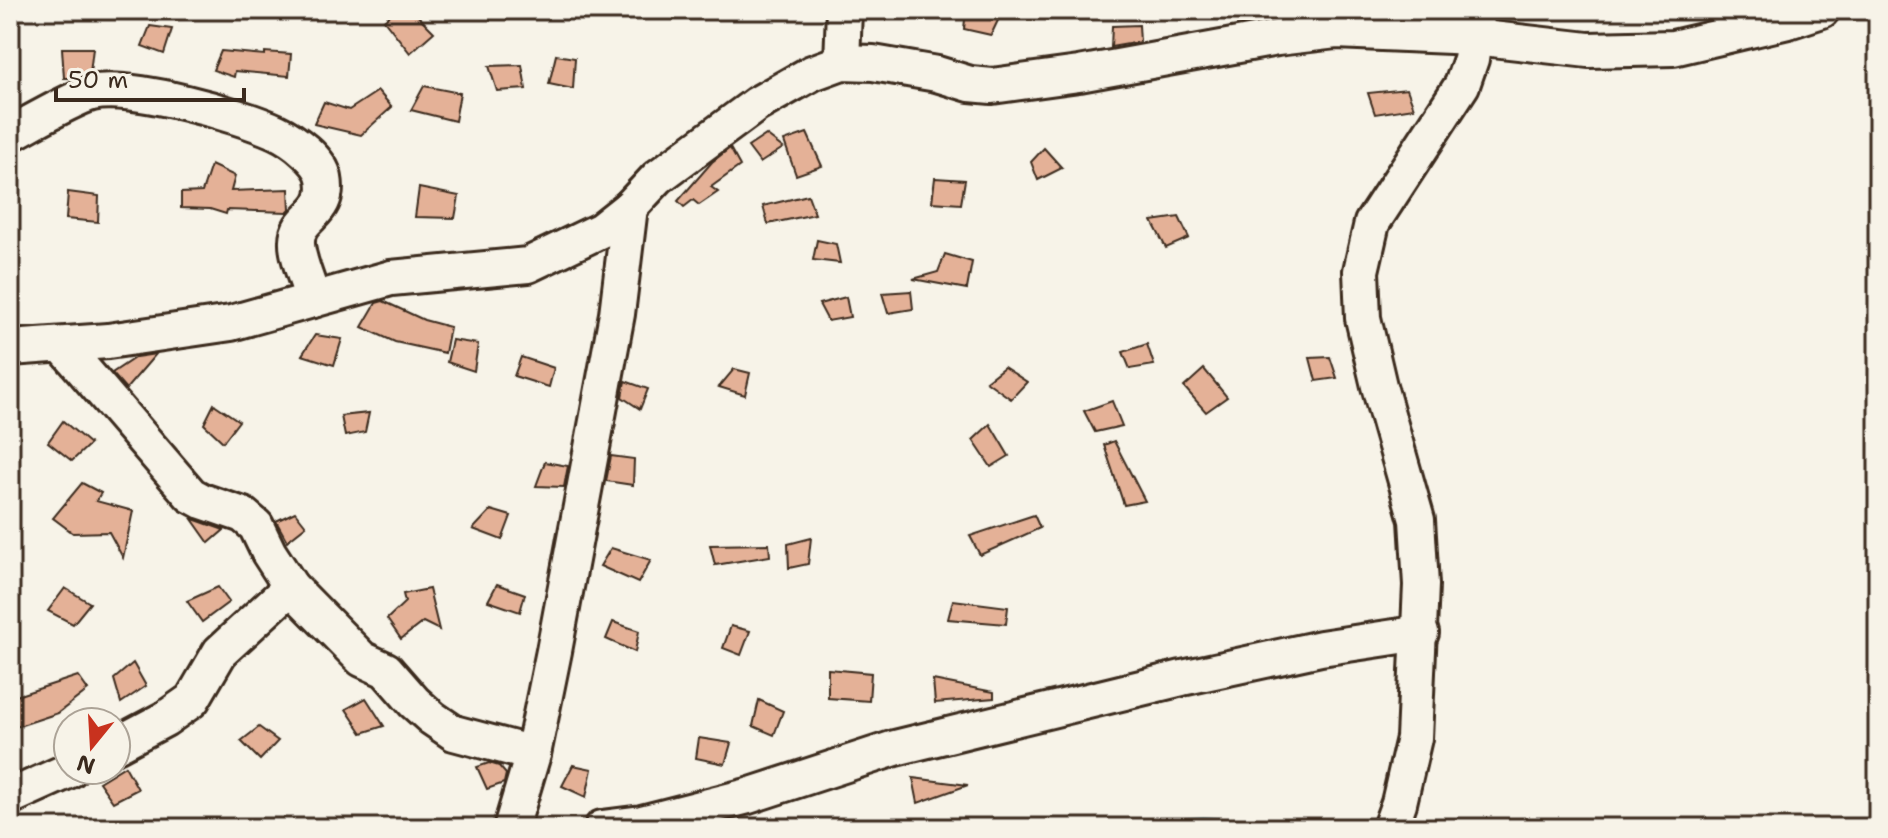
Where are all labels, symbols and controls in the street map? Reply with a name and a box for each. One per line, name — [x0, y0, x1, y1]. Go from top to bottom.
scale bar — [56, 52, 244, 102]
text: 50 m — [68, 64, 128, 96]
north arrow — [52, 706, 132, 786]
text: N — [73, 748, 99, 781]

